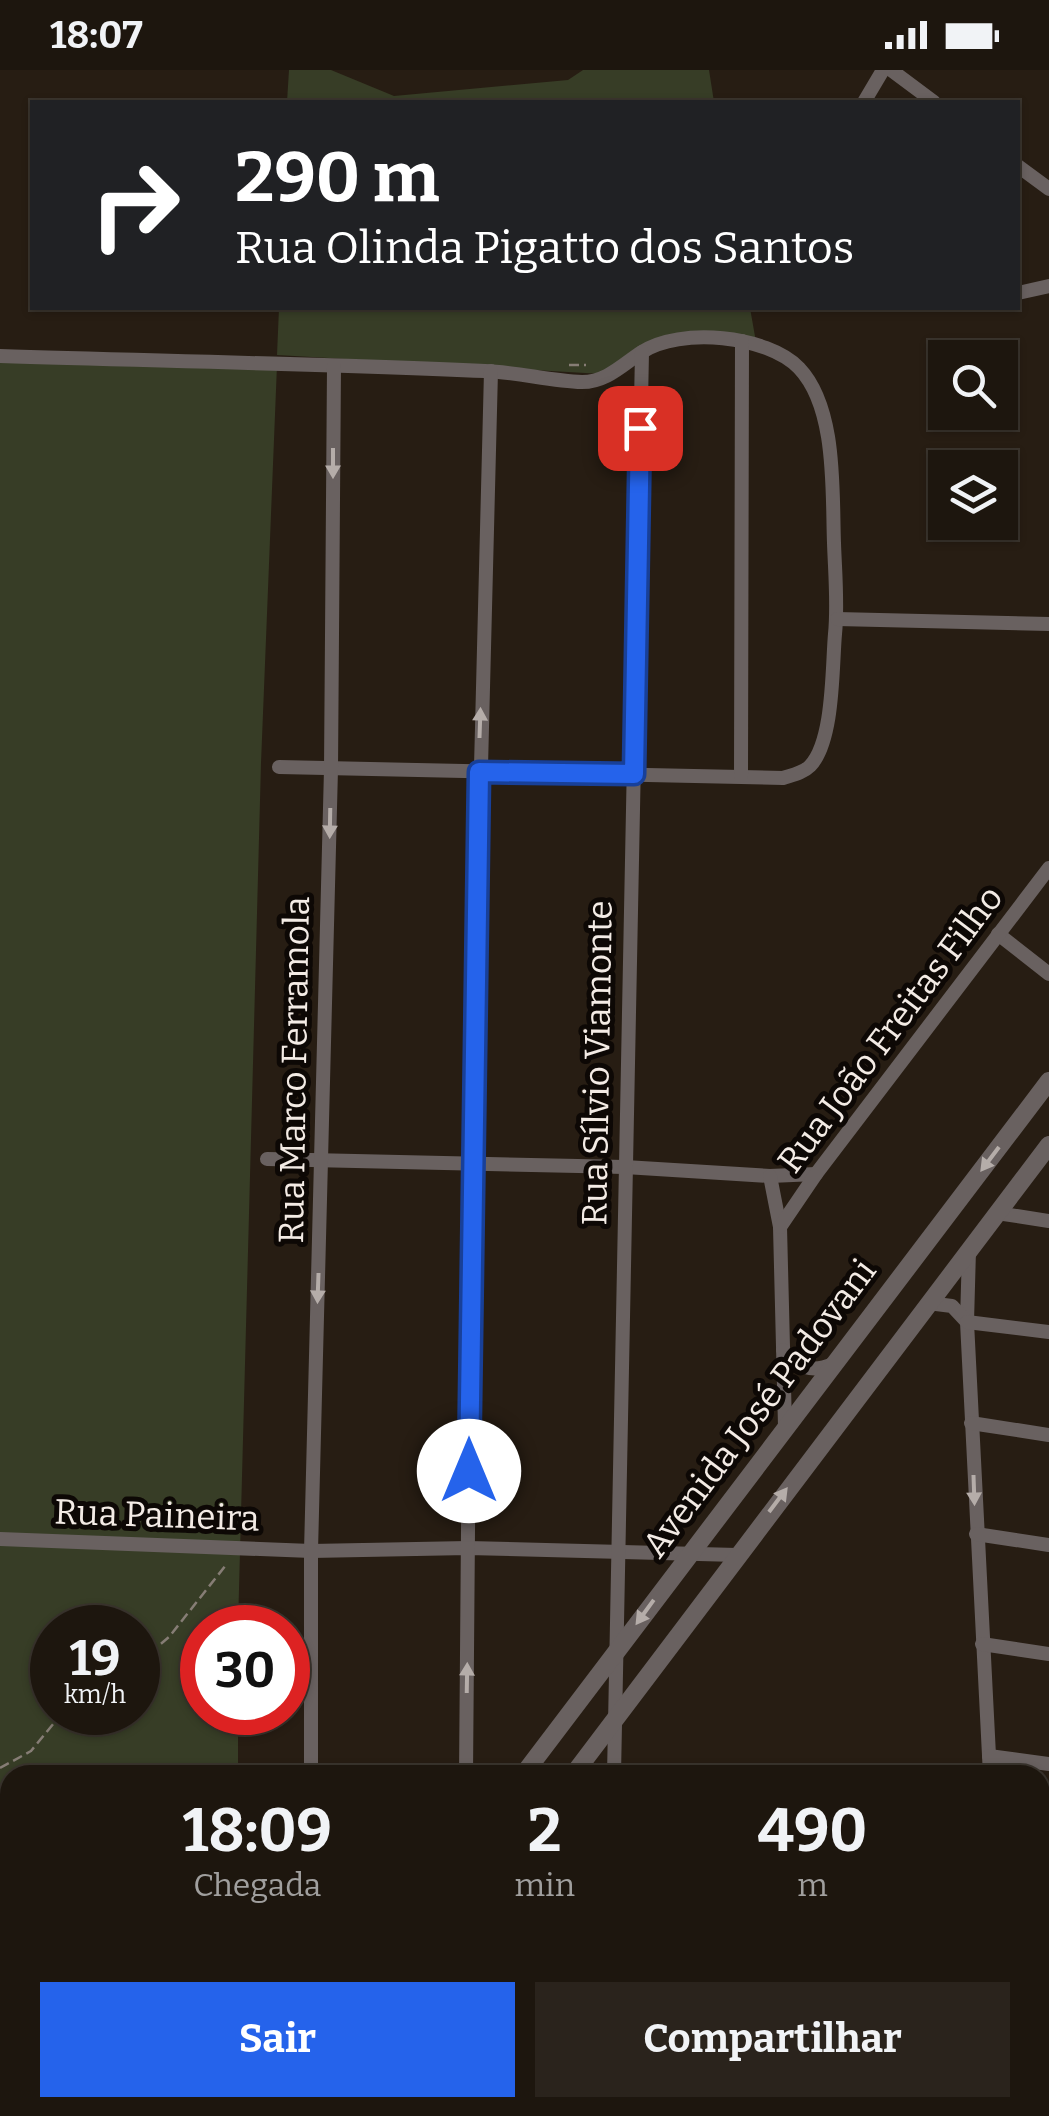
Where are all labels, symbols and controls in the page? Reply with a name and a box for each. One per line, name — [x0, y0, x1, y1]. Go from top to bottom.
text: 18:07 — [50, 12, 143, 58]
text: 290 m — [235, 136, 440, 220]
icon: right — [70, 140, 200, 270]
text: Rua Olinda Pigatto dos Santos — [235, 221, 854, 275]
map controls — [928, 340, 1018, 540]
button: search — [928, 340, 1018, 430]
pin — [598, 386, 683, 471]
icon: arrive — [613, 401, 668, 456]
one-way arrow — [325, 448, 341, 480]
button: layers — [928, 450, 1018, 540]
one-way arrow — [473, 706, 489, 738]
one-way arrow — [321, 808, 337, 840]
street label: Rua João Freitas Filho — [769, 877, 1011, 1181]
street label: Rua Marco Ferramola — [270, 896, 318, 1244]
street label: Rua Sílvio Viamonte — [573, 900, 621, 1226]
one-way arrow — [980, 1146, 1001, 1172]
street label: Avenida José Padovani — [633, 1251, 885, 1565]
one-way arrow — [309, 1273, 325, 1305]
position arrow — [417, 1419, 521, 1523]
one-way arrow — [966, 1474, 982, 1506]
one-way arrow — [767, 1488, 788, 1514]
street label: Rua Paineira — [54, 1490, 260, 1540]
one-way arrow — [636, 1599, 655, 1626]
speed limit sign: 30 — [180, 1605, 310, 1735]
text: 19 — [69, 1628, 121, 1688]
one-way arrow — [459, 1661, 475, 1693]
text: km/h — [64, 1680, 126, 1710]
text: 18:09 — [182, 1795, 332, 1867]
text: 2 — [528, 1795, 562, 1867]
text: 490 — [757, 1795, 867, 1867]
text: Chegada — [193, 1866, 321, 1904]
text: min — [515, 1866, 575, 1904]
text: m — [797, 1866, 828, 1904]
button: Sair — [40, 1982, 515, 2097]
button: Compartilhar — [535, 1982, 1010, 2097]

